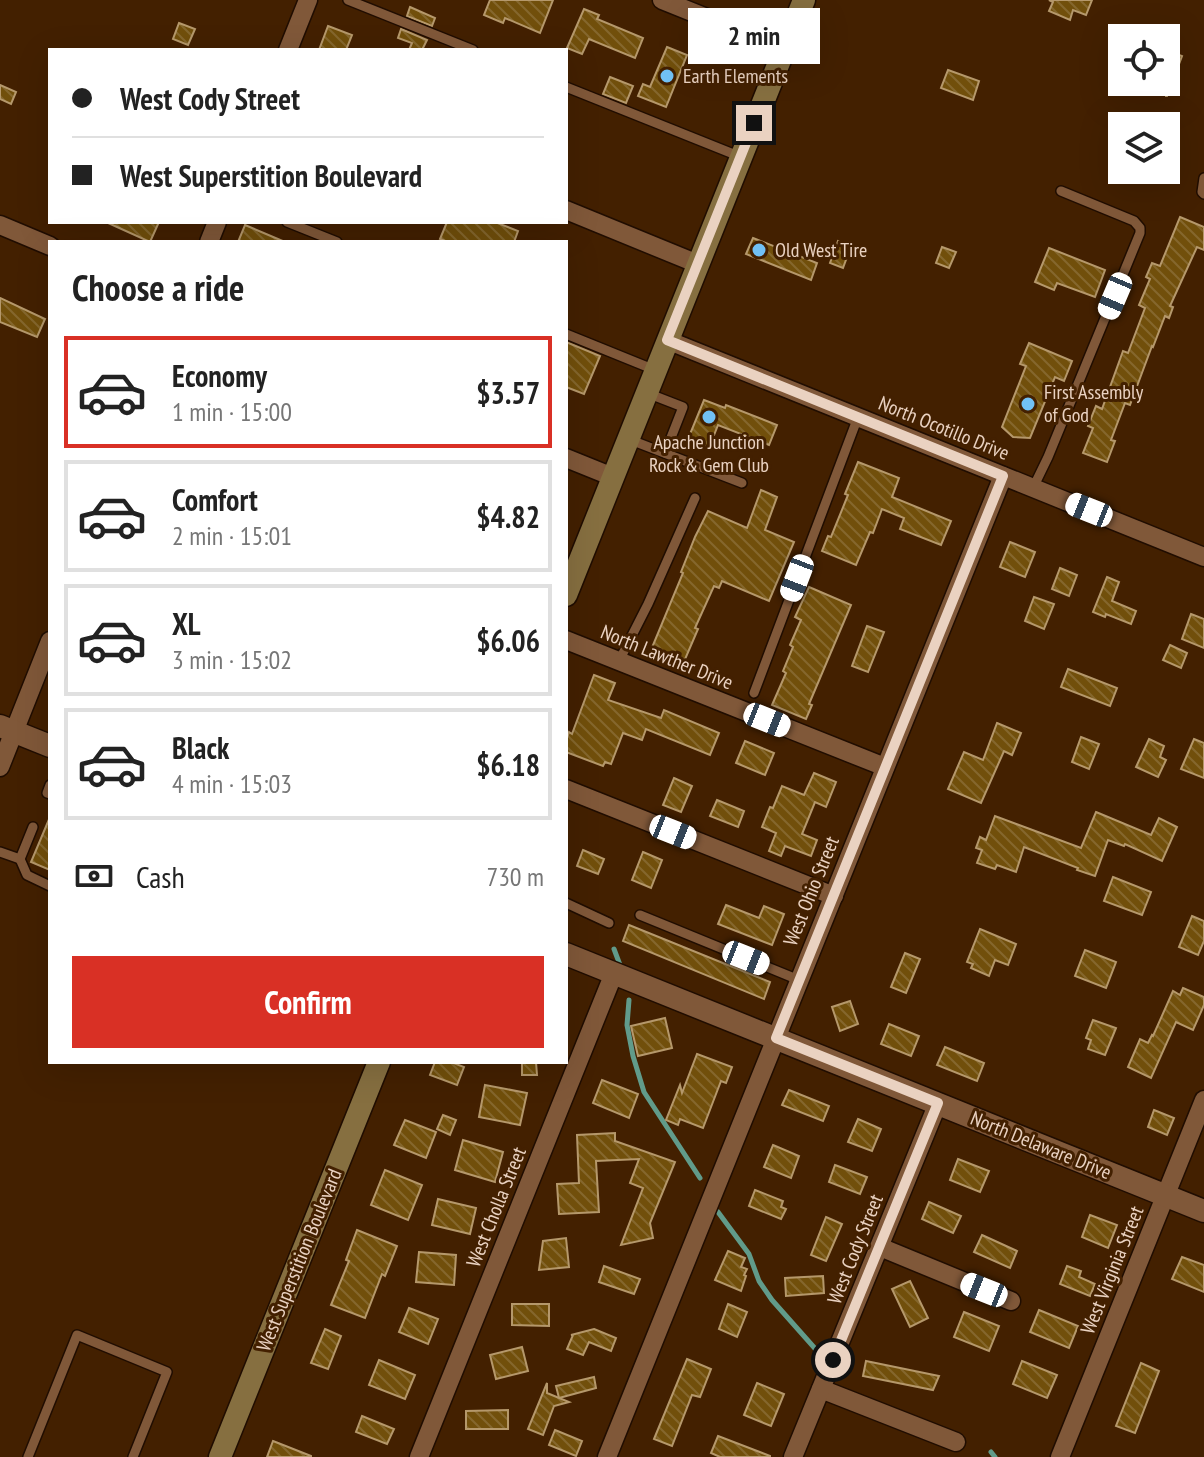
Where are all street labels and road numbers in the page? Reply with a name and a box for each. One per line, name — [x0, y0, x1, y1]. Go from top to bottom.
street label: North Ocotillo Drive — [875, 390, 1013, 466]
street label: North Lawther Drive — [597, 619, 737, 695]
street label: West Ohio Street — [777, 832, 845, 950]
street label: North Delaware Drive — [967, 1105, 1115, 1185]
street label: West Cholla Street — [460, 1143, 532, 1271]
street label: West Superstition Boulevard — [251, 1165, 347, 1355]
street label: West Cody Street — [821, 1190, 889, 1308]
street label: West Virginia Street — [1075, 1202, 1150, 1338]

